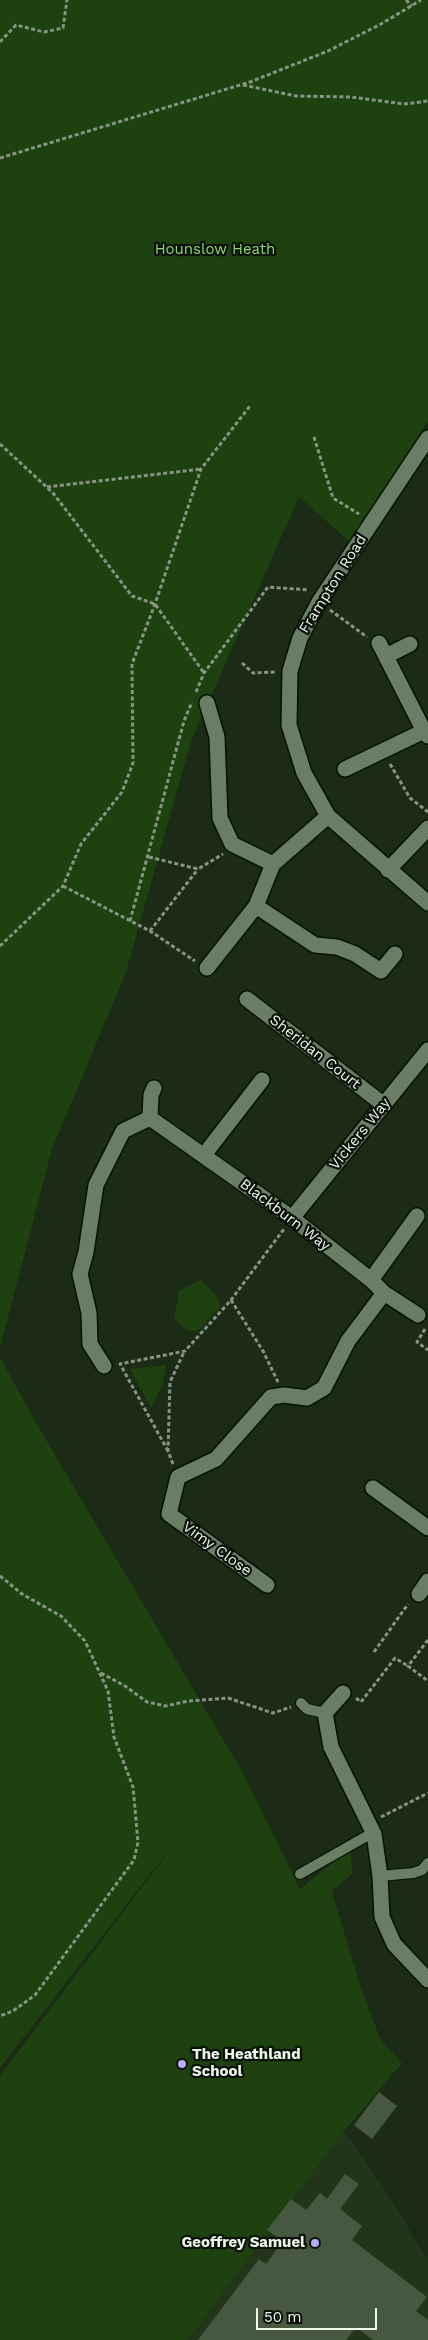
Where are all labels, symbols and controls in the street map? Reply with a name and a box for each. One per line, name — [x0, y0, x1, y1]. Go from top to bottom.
park label: Hounslow Heath — [155, 241, 275, 259]
street label: Frampton Road — [295, 531, 371, 637]
street label: Sheridan Court — [266, 1011, 364, 1093]
street label: Vickers Way — [325, 1094, 395, 1174]
street label: Blackburn Way — [236, 1175, 334, 1255]
street label: Vimy Close — [179, 1518, 255, 1580]
place label: The Heathland School — [192, 2046, 301, 2081]
marker: The Heathland School — [176, 2058, 188, 2070]
place label: Geoffrey Samuel — [181, 2234, 305, 2252]
marker: Geoffrey Samuel — [309, 2237, 321, 2249]
scale bar — [258, 2298, 379, 2330]
text: 50 m — [264, 2308, 301, 2326]

